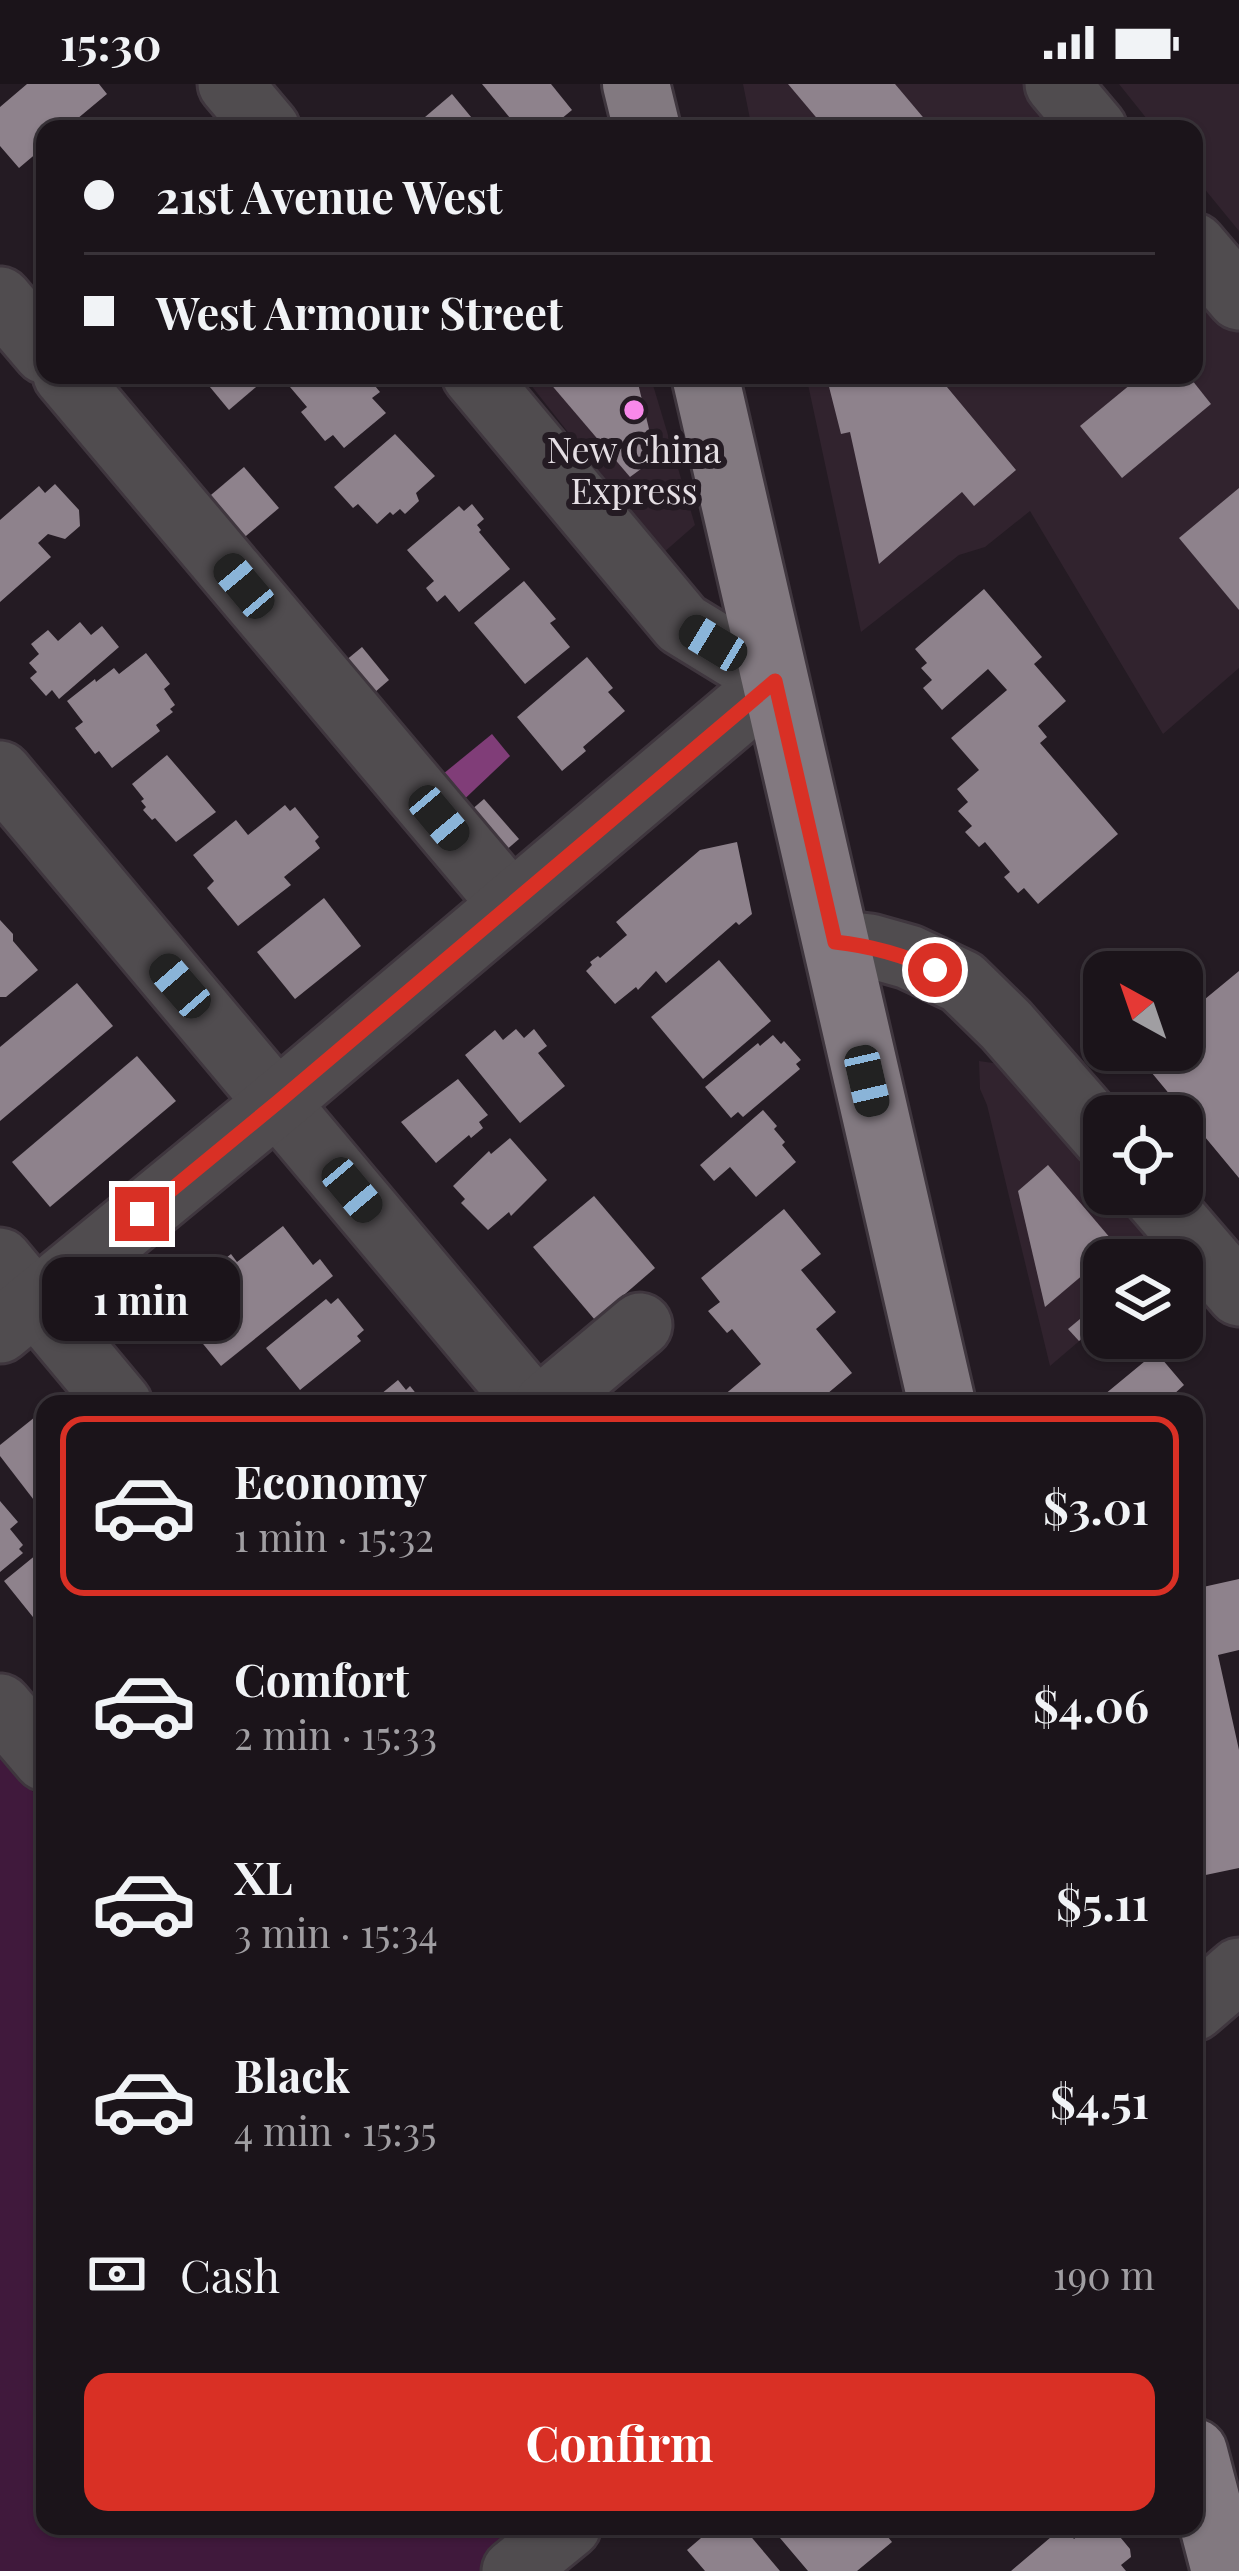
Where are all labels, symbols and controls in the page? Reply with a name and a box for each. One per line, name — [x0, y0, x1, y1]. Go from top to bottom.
text: 15:30 — [60, 12, 161, 72]
text: 21st Avenue West — [156, 165, 503, 225]
text: West Armour Street — [156, 281, 563, 341]
marker: New China Express — [621, 397, 647, 423]
place label: New China Express — [547, 424, 721, 513]
car — [207, 547, 281, 625]
car — [673, 609, 753, 677]
car — [402, 779, 476, 857]
route start — [908, 943, 962, 997]
car — [143, 947, 217, 1025]
north arrow — [1083, 951, 1203, 1071]
map controls — [1083, 951, 1203, 1359]
car — [841, 1042, 893, 1120]
button: locate — [1083, 1095, 1203, 1215]
car — [315, 1151, 389, 1229]
route end — [115, 1187, 169, 1241]
button: layers — [1083, 1239, 1203, 1359]
callout: 1 min — [43, 1256, 241, 1340]
text: 1 min — [93, 1273, 189, 1325]
text: Economy — [234, 1450, 427, 1510]
icon: car — [90, 1452, 198, 1560]
text: $3.01 — [1043, 1476, 1149, 1536]
text: 1 min · 15:32 — [234, 1510, 434, 1562]
text: Comfort — [234, 1648, 409, 1708]
icon: car — [90, 1650, 198, 1758]
text: $4.06 — [1033, 1674, 1149, 1734]
text: 2 min · 15:33 — [234, 1708, 437, 1760]
text: XL — [234, 1846, 293, 1906]
icon: car — [90, 1848, 198, 1956]
text: $5.11 — [1056, 1872, 1149, 1932]
text: 3 min · 15:34 — [234, 1906, 438, 1958]
text: Black — [234, 2044, 350, 2104]
icon: car — [90, 2046, 198, 2154]
text: $4.51 — [1050, 2070, 1149, 2130]
text: 4 min · 15:35 — [234, 2104, 436, 2156]
icon: cash — [84, 2241, 150, 2307]
text: Cash — [180, 2244, 280, 2304]
text: 190 m — [1053, 2248, 1155, 2300]
button: Confirm — [84, 2373, 1155, 2511]

